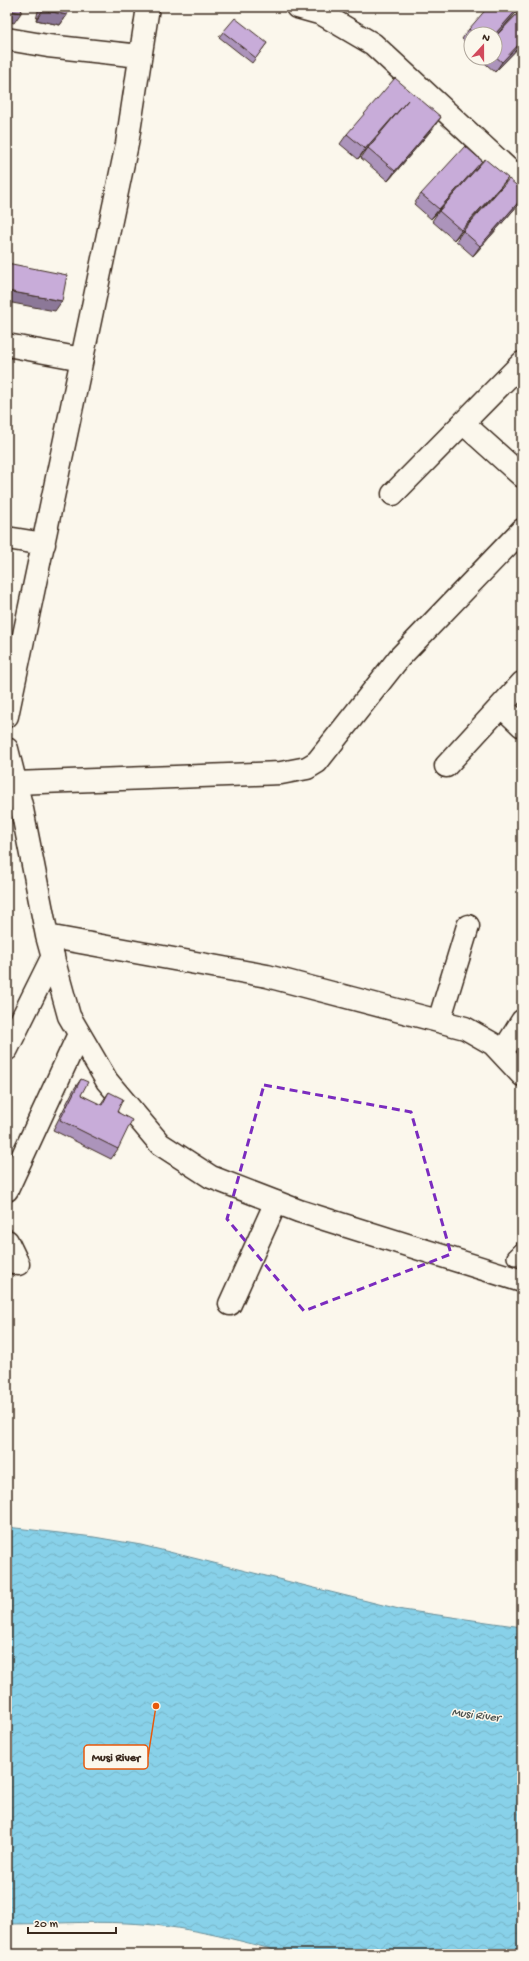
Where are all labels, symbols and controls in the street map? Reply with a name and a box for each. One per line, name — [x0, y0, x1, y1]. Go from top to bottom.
north arrow — [463, 26, 503, 66]
text: N — [480, 32, 491, 45]
water label: Musi River — [451, 1706, 503, 1726]
callout: Musi River — [84, 1745, 148, 1769]
text: Musi River — [92, 1752, 142, 1766]
scale bar — [28, 1909, 116, 1935]
text: 20 m — [34, 1918, 59, 1932]

